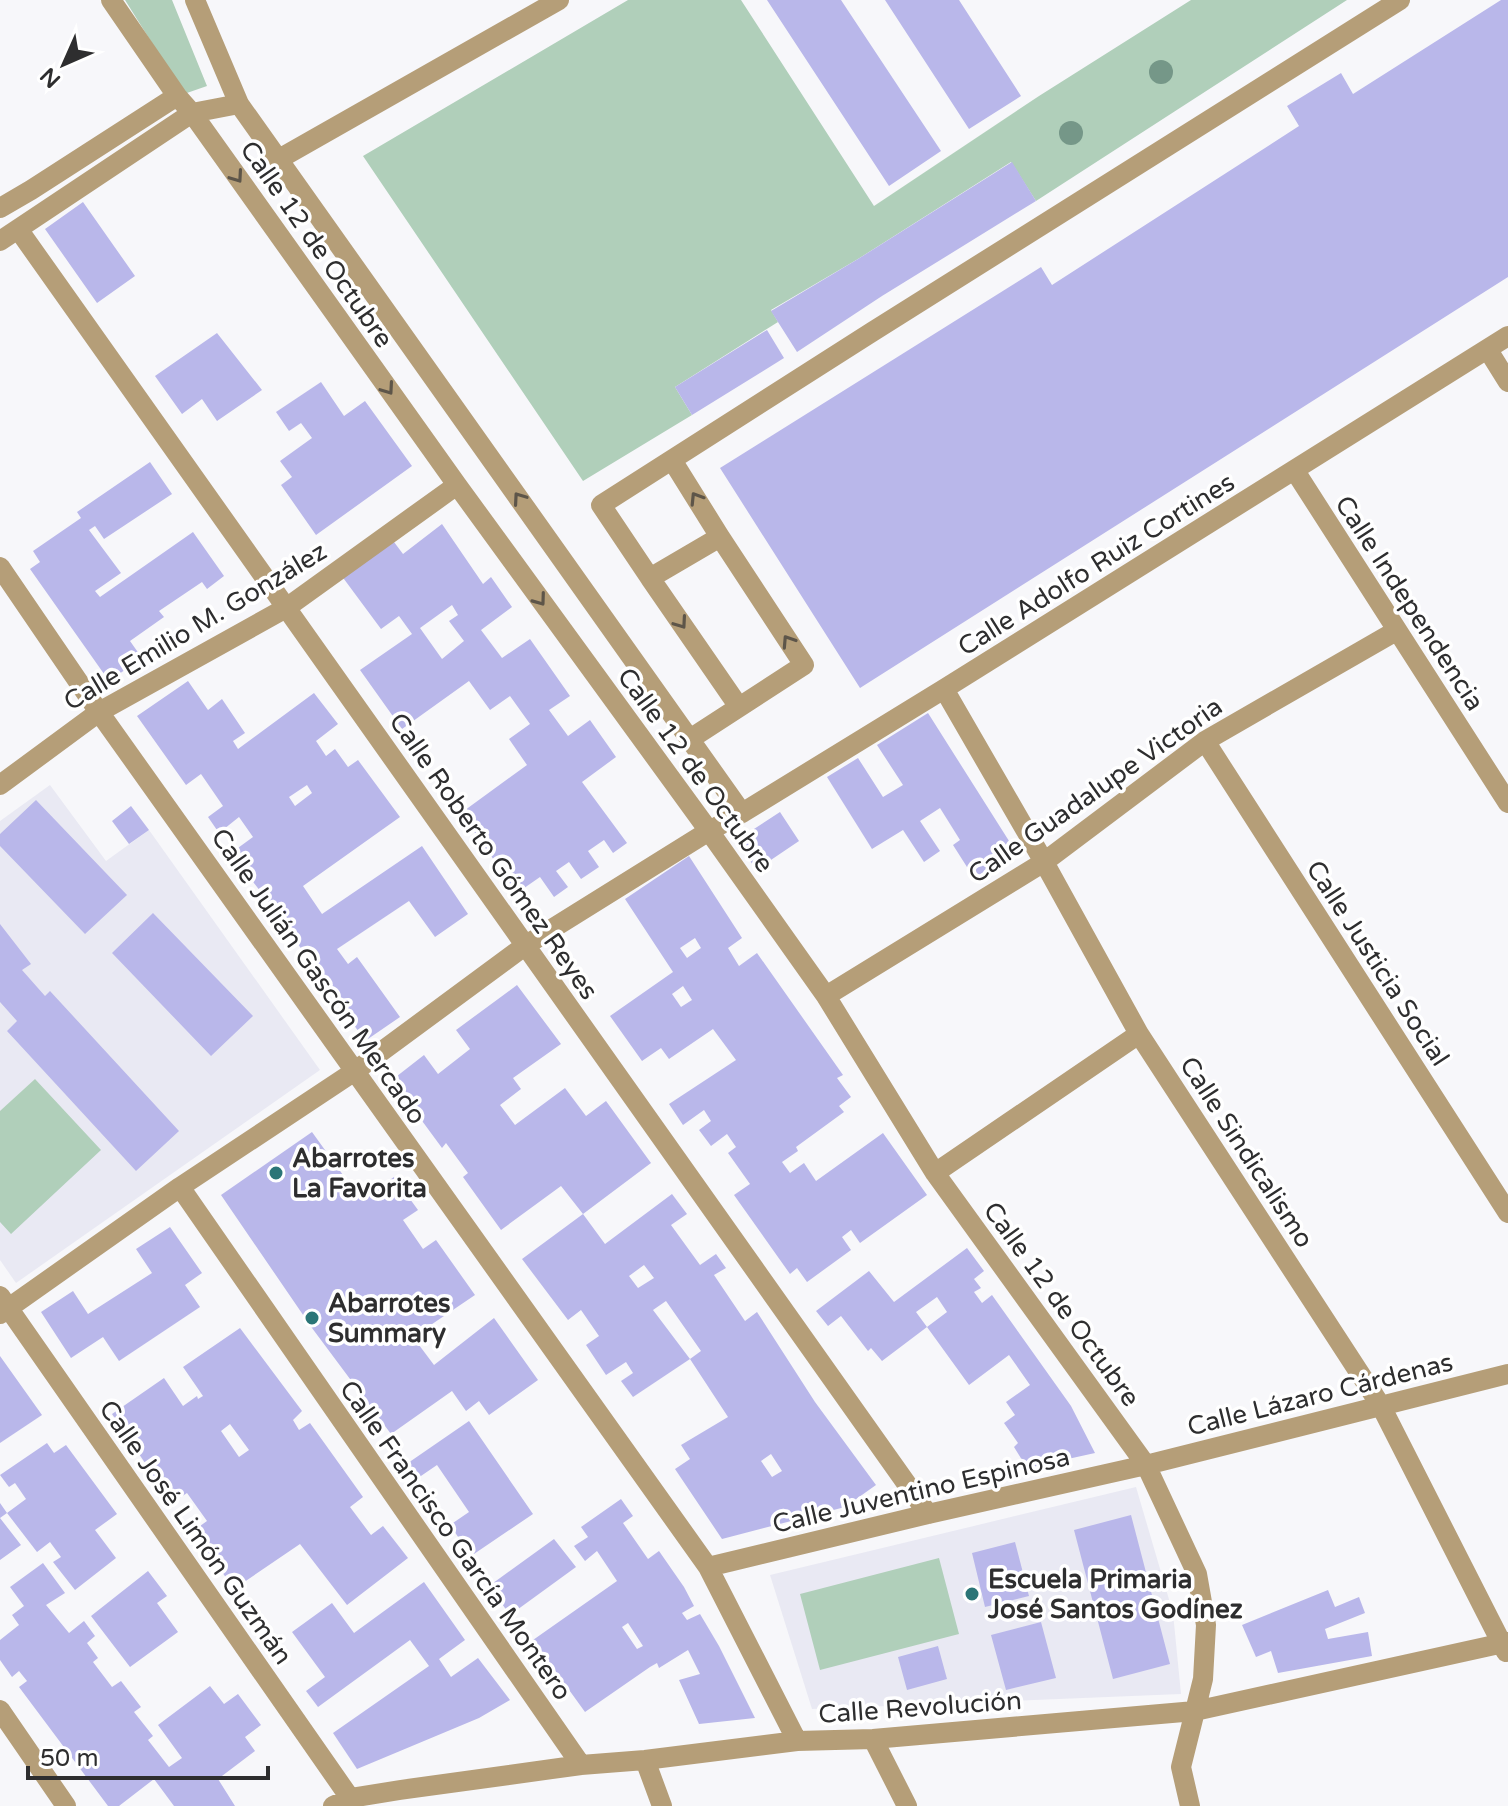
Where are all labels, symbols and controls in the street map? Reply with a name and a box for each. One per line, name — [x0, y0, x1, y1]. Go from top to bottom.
north arrow — [24, 24, 104, 104]
text: N — [35, 62, 66, 93]
street label: Calle 12 de Octubre — [234, 135, 400, 354]
one-way arrow — [228, 168, 242, 183]
one-way arrow — [378, 380, 393, 394]
street label: Calle Adolfo Ruiz Cortines — [952, 466, 1240, 662]
street label: Calle Independencia — [1328, 490, 1491, 717]
one-way arrow — [514, 492, 529, 506]
one-way arrow — [690, 493, 705, 507]
street label: Calle Emilio M. González — [58, 536, 332, 717]
one-way arrow — [530, 591, 545, 605]
one-way arrow — [671, 614, 686, 628]
one-way arrow — [783, 635, 798, 650]
street label: Calle 12 de Octubre — [611, 662, 780, 879]
street label: Calle Guadalupe Victoria — [962, 691, 1228, 890]
street label: Calle Roberto Gómez Reyes — [383, 707, 605, 1006]
street label: Calle Julián Gascón Mercado — [204, 822, 433, 1130]
street label: Calle Justicia Social — [1300, 855, 1456, 1072]
street label: Calle Sindicalismo — [1173, 1051, 1320, 1254]
place label: Abarrotes La Favorita — [292, 1143, 427, 1204]
marker: Abarrotes La Favorita — [267, 1164, 285, 1182]
street label: Calle 12 de Octubre — [977, 1196, 1146, 1413]
place label: Abarrotes Summary — [328, 1288, 450, 1349]
marker: Abarrotes Summary — [303, 1309, 321, 1327]
street label: Calle Lázaro Cárdenas — [1184, 1346, 1456, 1443]
street label: Calle Francisco García Montero — [333, 1374, 578, 1706]
street label: Calle José Limón Guzmán — [92, 1394, 299, 1670]
street label: Calle Juventino Espinosa — [769, 1441, 1073, 1540]
place label: Escuela Primaria José Santos Godínez — [987, 1564, 1243, 1625]
marker: Escuela Primaria José Santos Godínez — [963, 1585, 981, 1603]
street label: Calle Revolución — [817, 1685, 1023, 1730]
scale bar — [28, 1730, 268, 1780]
text: 50 m — [40, 1744, 98, 1773]

